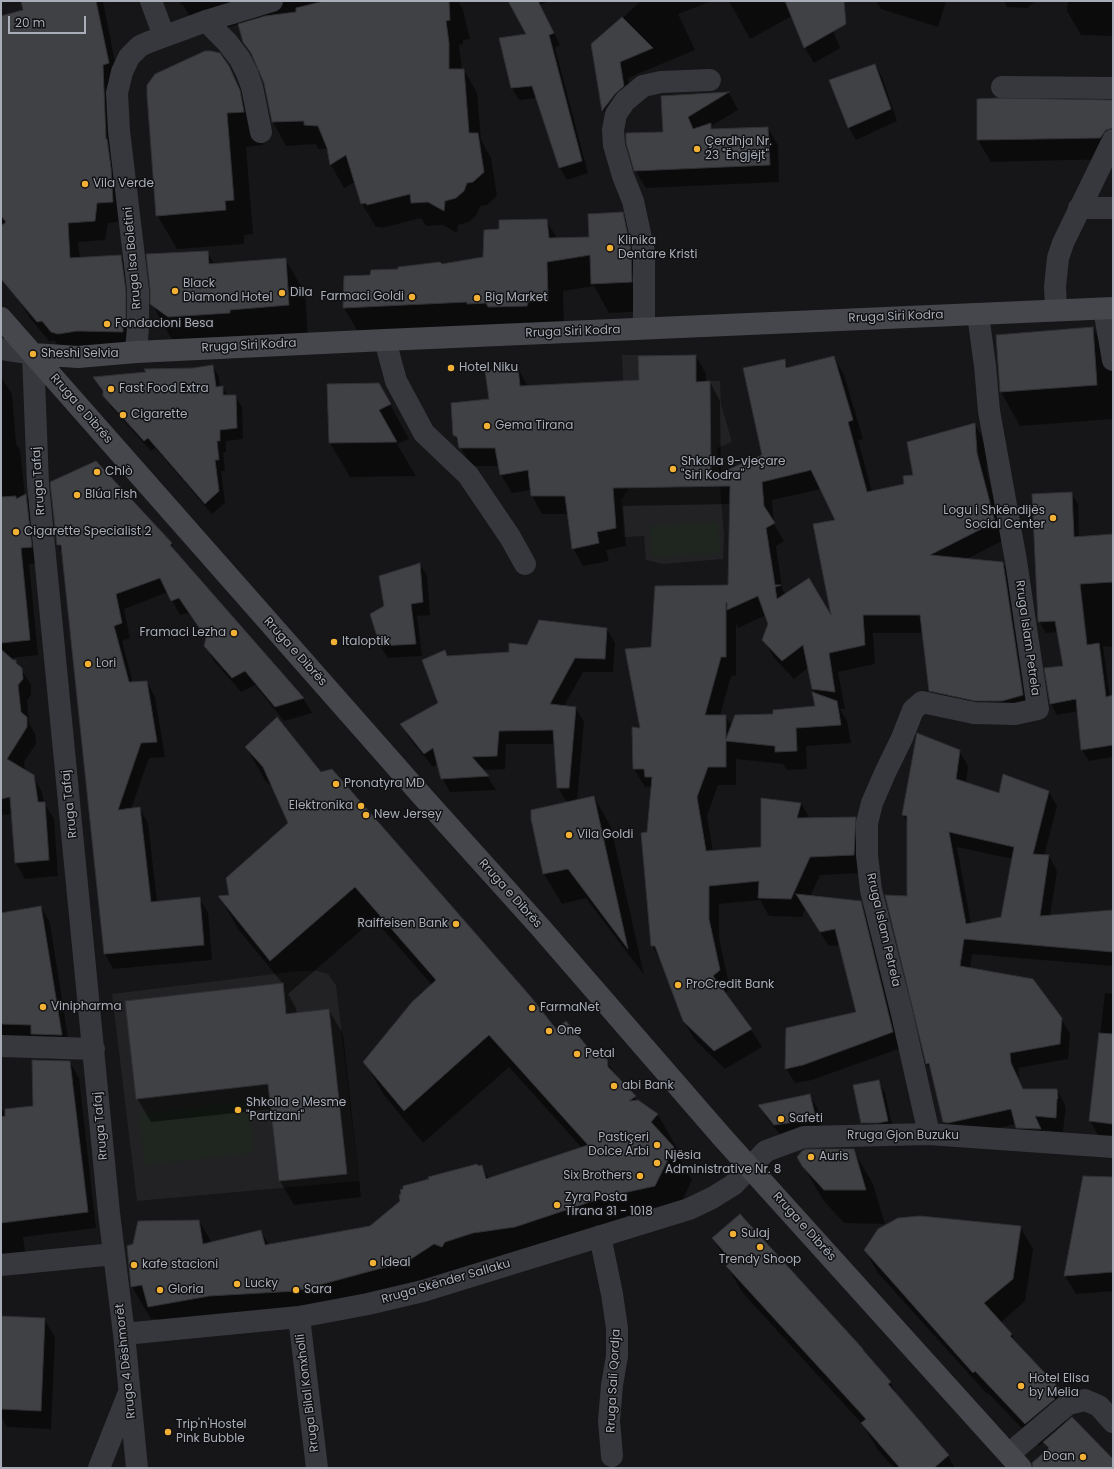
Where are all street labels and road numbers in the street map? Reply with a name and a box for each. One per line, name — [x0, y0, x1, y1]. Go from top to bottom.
street label: Rruga Isa Boletini — [121, 206, 145, 310]
street label: Rruga Siri Kodra — [848, 308, 944, 326]
street label: Rruga Siri Kodra — [525, 323, 621, 341]
street label: Rruga Siri Kodra — [201, 336, 297, 356]
street label: Rruga e Dibrës — [47, 371, 115, 447]
street label: Rruga Tafaj — [29, 446, 49, 516]
street label: Rruga Islam Petrela — [1012, 579, 1042, 697]
street label: Rruga e Dibrës — [260, 615, 330, 689]
street label: Rruga Tafaj — [59, 769, 81, 839]
street label: Rruga e Dibrës — [475, 857, 545, 931]
street label: Rruga Islam Petrela — [863, 872, 903, 988]
street label: Rruga Tafaj — [91, 1091, 111, 1161]
street label: Rruga Gjon Buzuku — [847, 1129, 959, 1143]
street label: Rruga e Dibrës — [769, 1190, 839, 1264]
street label: Rruga Skënder Sallaku — [380, 1257, 512, 1307]
street label: Rruga 4 Dëshmorët — [113, 1303, 139, 1419]
street label: Rruga Sali Qordja — [604, 1329, 624, 1433]
street label: Rruga Bilal Konxholli — [294, 1333, 322, 1453]

